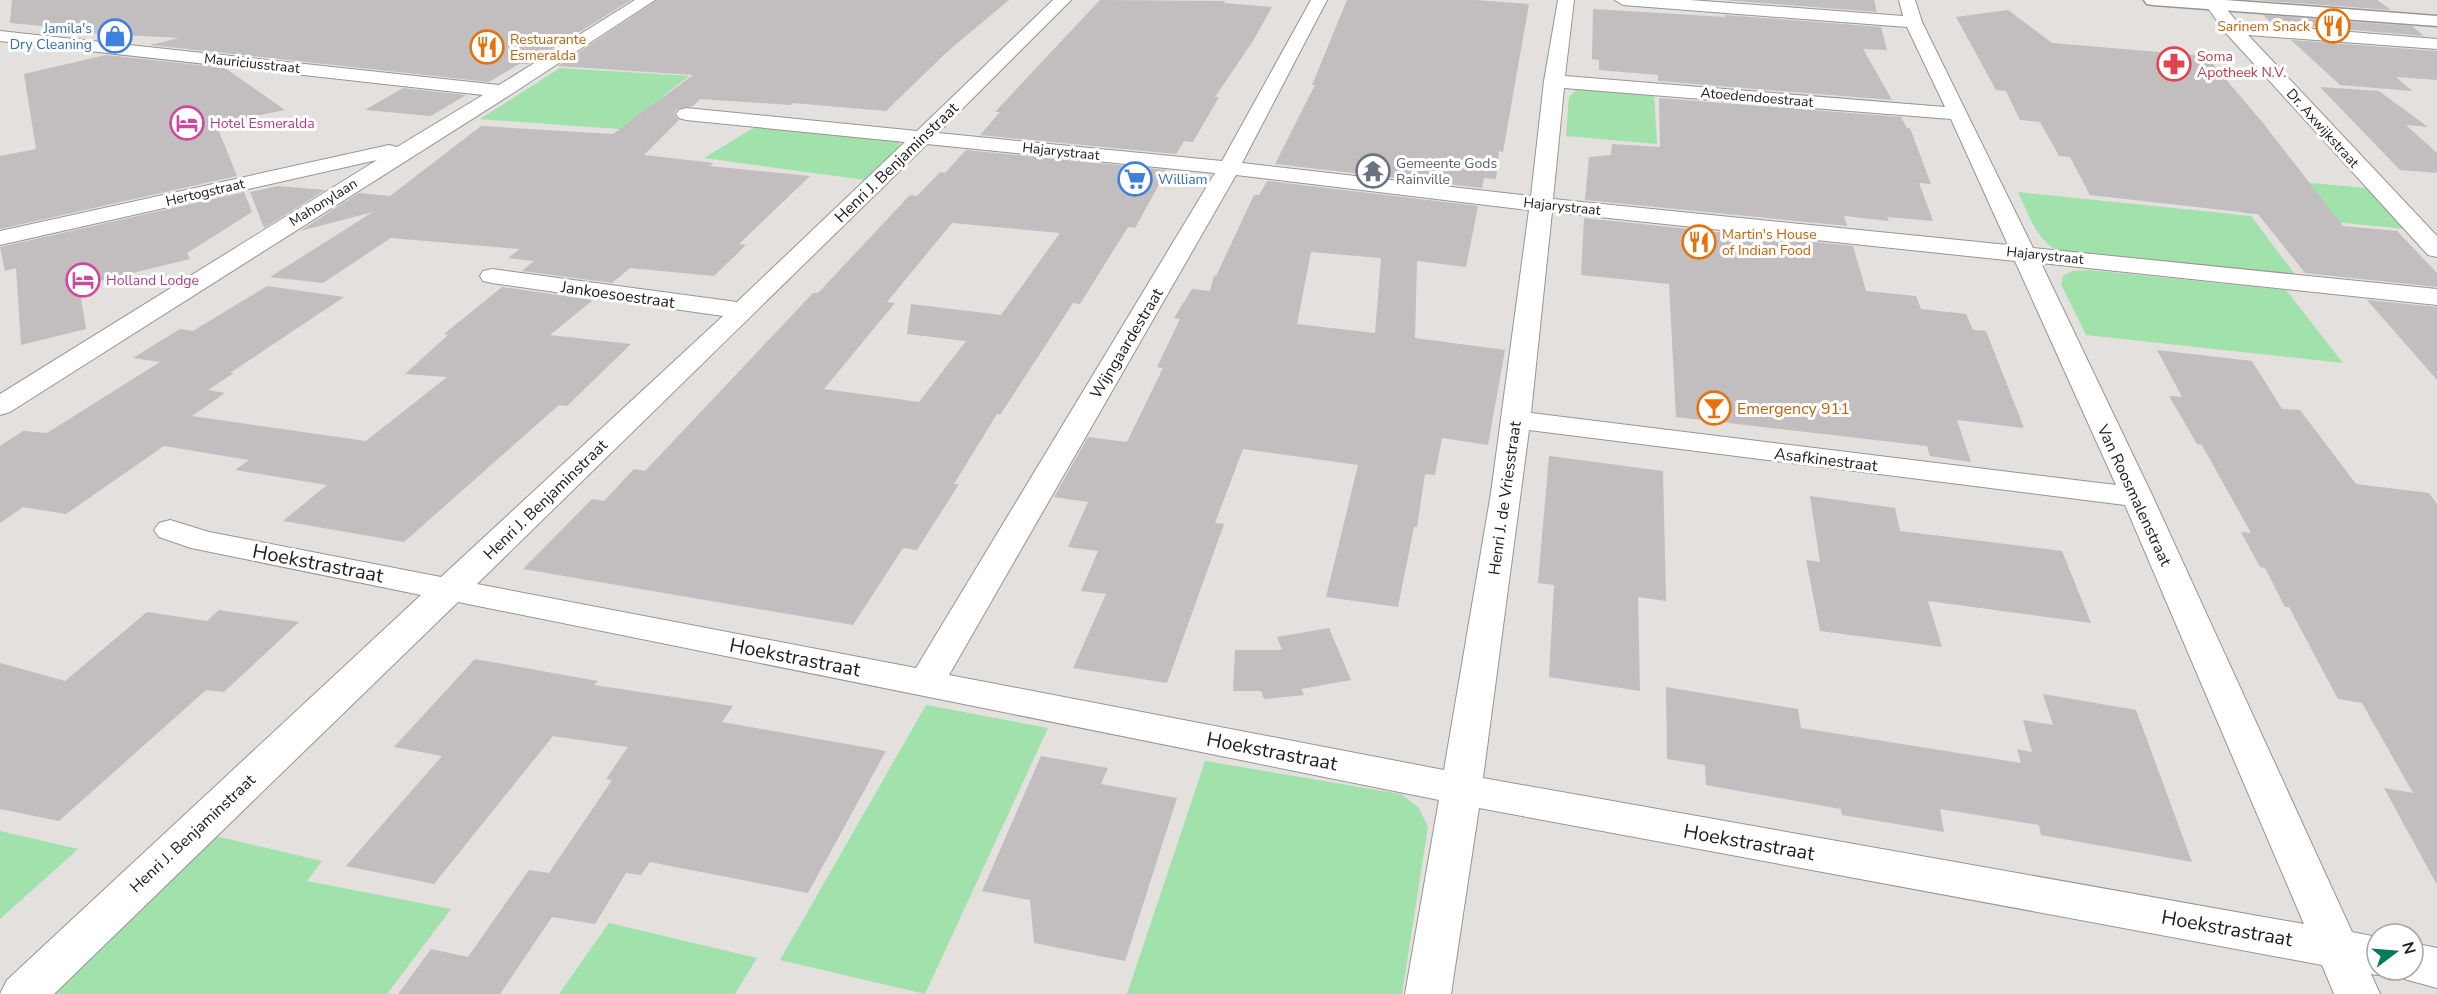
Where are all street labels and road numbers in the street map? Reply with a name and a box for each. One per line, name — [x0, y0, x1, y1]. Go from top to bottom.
street label: Mauriciusstraat — [203, 49, 301, 78]
street label: Atoedendoestraat — [1700, 83, 1814, 112]
street label: Dr. Axwijkstraat — [2282, 85, 2363, 172]
street label: Henri J. Benjaminstraat — [830, 97, 964, 228]
street label: Hajarystraat — [1021, 138, 1101, 165]
street label: Hertogstraat — [164, 174, 247, 211]
street label: Mahonylaan — [286, 174, 361, 231]
street label: Hajarystraat — [1522, 193, 1602, 220]
street label: Hajarystraat — [2005, 242, 2085, 269]
street label: Jankoesoestraat — [559, 276, 676, 314]
street label: Wijngaardestraat — [1085, 284, 1169, 403]
street label: Henri J. de Vriesstraat — [1483, 419, 1527, 577]
street label: Van Roosmalenstraat — [2091, 420, 2177, 570]
street label: Henri J. Benjaminstraat — [479, 434, 613, 565]
street label: Asafkinestraat — [1773, 443, 1879, 477]
street label: Hoekstrastraat — [250, 538, 387, 590]
street label: Hoekstrastraat — [727, 632, 864, 684]
street label: Hoekstrastraat — [1204, 726, 1341, 778]
street label: Henri J. Benjaminstraat — [125, 769, 261, 898]
street label: Hoekstrastraat — [1681, 818, 1818, 867]
street label: Hoekstrastraat — [2159, 904, 2296, 953]

